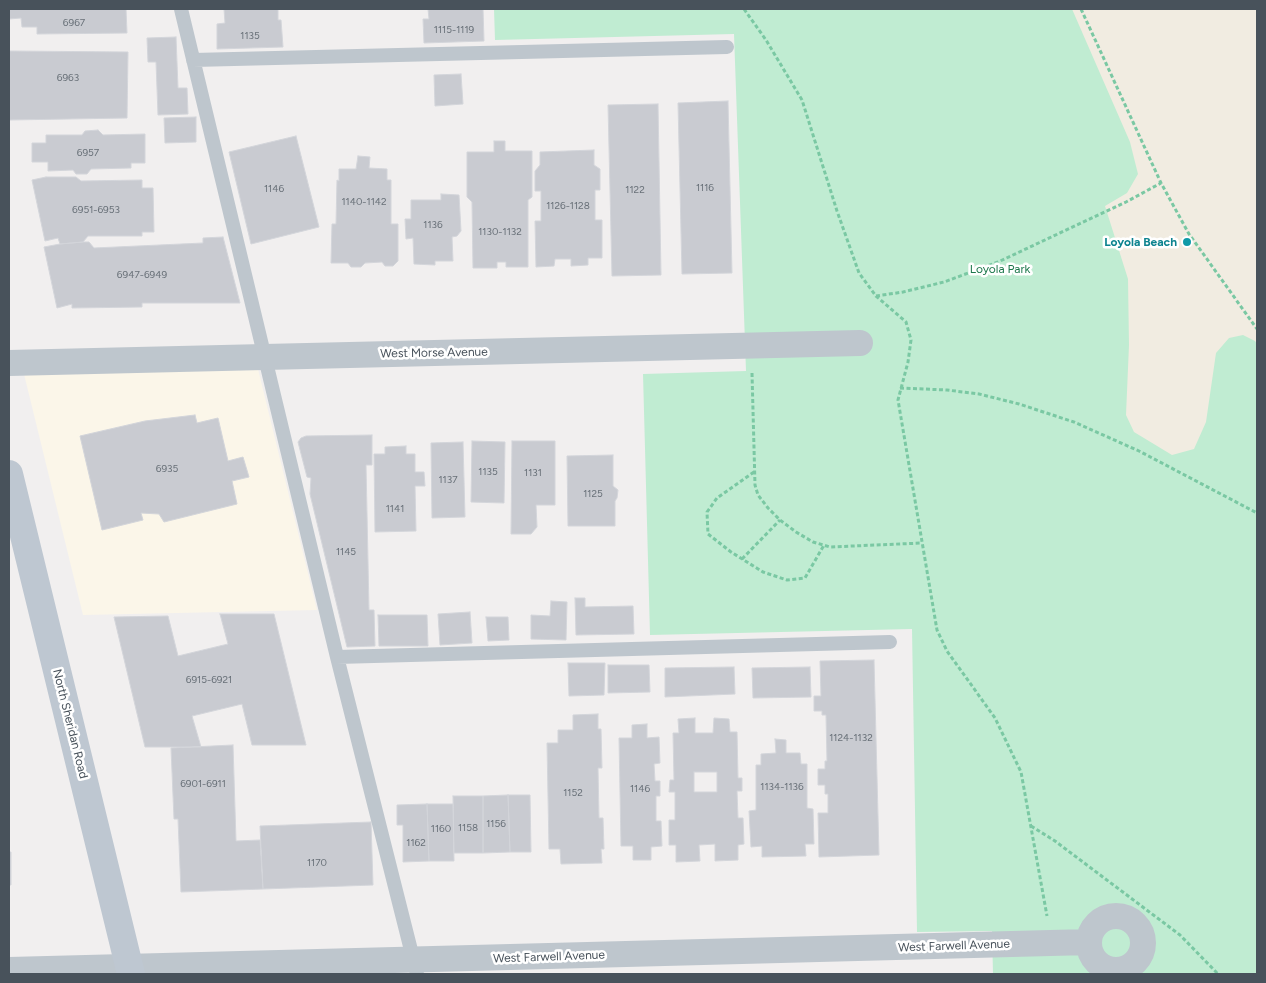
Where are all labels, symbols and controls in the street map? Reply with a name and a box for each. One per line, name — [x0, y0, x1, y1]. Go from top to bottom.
house number: 6967 — [63, 17, 85, 29]
house number: 1115-1119 — [434, 24, 474, 36]
house number: 1135 — [240, 30, 260, 42]
house number: 6963 — [57, 72, 79, 84]
house number: 6957 — [77, 147, 99, 159]
house number: 1116 — [696, 182, 714, 194]
house number: 1146 — [264, 183, 284, 195]
house number: 1122 — [625, 184, 645, 196]
house number: 1140-1142 — [341, 196, 387, 208]
house number: 1126-1128 — [546, 200, 590, 212]
house number: 6951-6953 — [72, 204, 120, 216]
house number: 1136 — [423, 219, 443, 231]
house number: 1130-1132 — [478, 226, 522, 238]
place label: Loyola Beach — [1104, 235, 1177, 249]
marker: Loyola Beach — [1181, 236, 1193, 248]
park label: Loyola Park — [970, 262, 1030, 276]
house number: 6947-6949 — [117, 269, 167, 281]
street label: West Morse Avenue — [380, 345, 488, 361]
house number: 6935 — [156, 463, 178, 475]
house number: 1135 — [478, 466, 498, 478]
house number: 1131 — [524, 467, 542, 479]
house number: 1137 — [438, 474, 458, 486]
house number: 1125 — [583, 488, 603, 500]
house number: 1141 — [386, 503, 404, 515]
house number: 1145 — [336, 546, 356, 558]
street label: North Sheridan Road — [49, 668, 91, 780]
house number: 6915-6921 — [186, 674, 232, 686]
house number: 1124-1132 — [829, 732, 873, 744]
house number: 6901-6911 — [180, 778, 226, 790]
house number: 1134-1136 — [760, 781, 804, 793]
house number: 1146 — [630, 783, 650, 795]
house number: 1152 — [563, 787, 583, 799]
house number: 1156 — [486, 818, 506, 830]
house number: 1158 — [458, 822, 478, 834]
house number: 1160 — [431, 823, 451, 835]
house number: 1162 — [406, 837, 426, 849]
house number: 1170 — [307, 857, 327, 869]
street label: West Farwell Avenue — [898, 937, 1010, 955]
street label: West Farwell Avenue — [493, 948, 605, 966]

